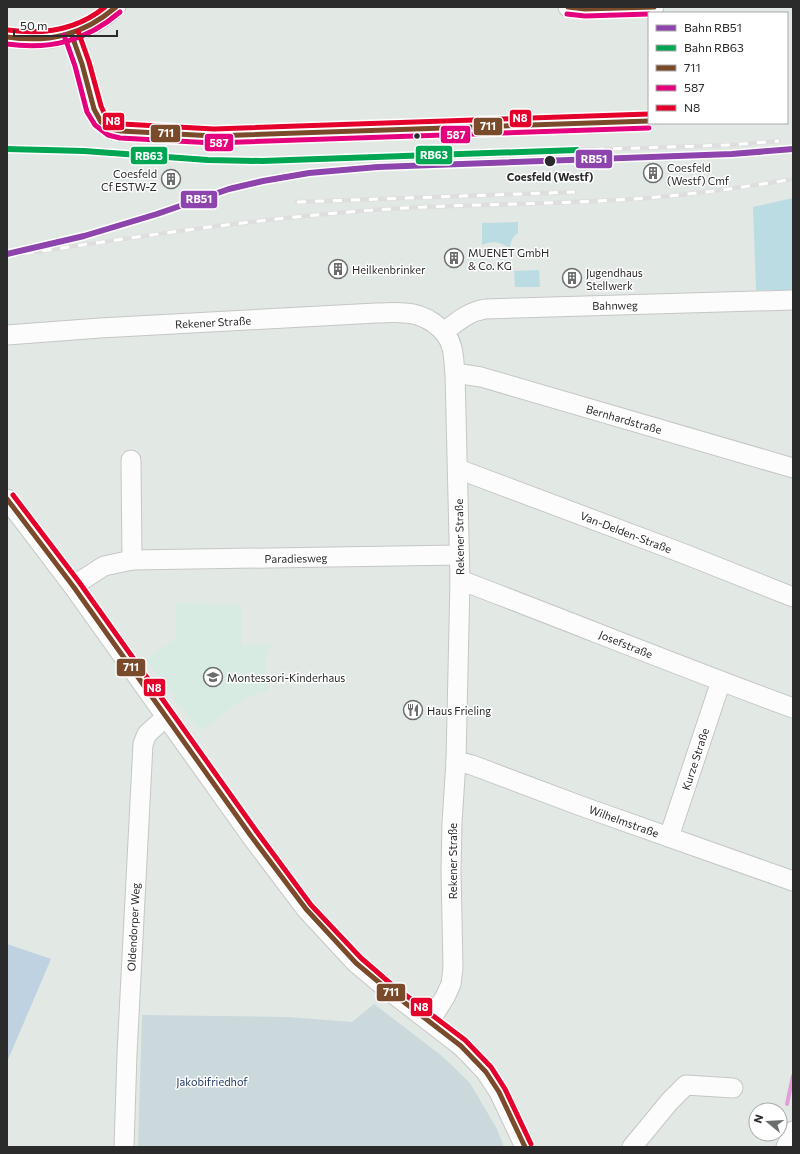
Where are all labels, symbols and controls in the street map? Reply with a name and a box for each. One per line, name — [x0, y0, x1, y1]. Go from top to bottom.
scale bar — [14, 12, 117, 38]
legend — [648, 12, 788, 124]
text: 50 m — [20, 18, 48, 32]
text: Bahn RB51 — [684, 20, 742, 34]
text: Bahn RB63 — [684, 40, 744, 54]
text: 711 — [684, 60, 701, 74]
text: 587 — [684, 80, 704, 94]
text: N8 — [684, 100, 700, 114]
line badge: N8 — [509, 109, 532, 128]
text: N8 — [512, 111, 528, 124]
line badge: N8 — [102, 112, 125, 131]
text: N8 — [105, 114, 121, 127]
line badge: 711 — [473, 117, 503, 136]
text: 711 — [480, 119, 496, 132]
line badge: 711 — [150, 124, 181, 143]
line badge: 587 — [440, 125, 471, 144]
text: 711 — [158, 126, 174, 139]
text: 587 — [446, 128, 466, 141]
unlabelled marker — [412, 131, 422, 141]
line badge: 587 — [204, 133, 234, 152]
text: 587 — [209, 136, 229, 149]
line badge: RB63 — [415, 145, 453, 165]
line badge: RB63 — [130, 146, 168, 165]
text: RB63 — [420, 148, 448, 161]
text: RB63 — [135, 149, 163, 162]
line badge: RB51 — [575, 149, 613, 169]
text: RB51 — [581, 152, 607, 165]
marker: Coesfeld (Westf) — [543, 154, 557, 168]
place label: Coesfeld (Westf) Cmf — [667, 161, 730, 187]
building icon: Coesfeld (Westf) Cmf — [642, 162, 664, 184]
place label: Coesfeld Cf ESTW-Z — [101, 167, 157, 193]
building icon: Coesfeld Cf ESTW-Z — [160, 168, 182, 190]
place label: Coesfeld (Westf) — [507, 170, 594, 183]
line badge: RB51 — [180, 190, 218, 209]
text: RB51 — [186, 192, 212, 205]
place label: MUENET GmbH & Co. KG — [468, 246, 549, 272]
building icon: MUENET GmbH & Co. KG — [443, 247, 465, 269]
building icon: Heilkenbrinker — [327, 258, 349, 280]
place label: Heilkenbrinker — [352, 263, 426, 276]
place label: Jugendhaus Stellwerk — [586, 266, 643, 292]
building icon: Jugendhaus Stellwerk — [561, 267, 583, 289]
street label: Bahnweg — [592, 298, 638, 312]
street label: Rekener Straße — [175, 314, 252, 330]
street label: Bernhardstraße — [585, 402, 664, 436]
street label: Rekener Straße — [452, 499, 466, 575]
street label: Van-Delden-Straße — [578, 509, 674, 555]
street label: Paradiesweg — [264, 551, 328, 565]
street label: Josefstraße — [597, 627, 655, 662]
line badge: 711 — [116, 658, 146, 677]
text: 711 — [123, 660, 139, 673]
school or university icon: Montessori-Kinderhaus — [202, 666, 224, 688]
place label: Montessori-Kinderhaus — [227, 671, 345, 684]
line badge: N8 — [143, 678, 166, 697]
text: N8 — [146, 681, 162, 694]
restaurant icon: Haus Frieling — [402, 699, 424, 721]
place label: Haus Frieling — [427, 704, 491, 717]
street label: Kurze Straße — [679, 726, 711, 792]
street label: Wilhelmstraße — [587, 802, 661, 840]
street label: Rekener Straße — [446, 823, 459, 899]
street label: Oldendorper Weg — [124, 882, 142, 972]
line badge: 711 — [376, 983, 406, 1002]
text: 711 — [383, 985, 399, 998]
line badge: N8 — [410, 997, 433, 1017]
text: N8 — [413, 1000, 429, 1013]
park label: Jakobifriedhof — [176, 1075, 248, 1089]
north arrow — [748, 1102, 788, 1142]
text: N — [751, 1113, 765, 1125]

